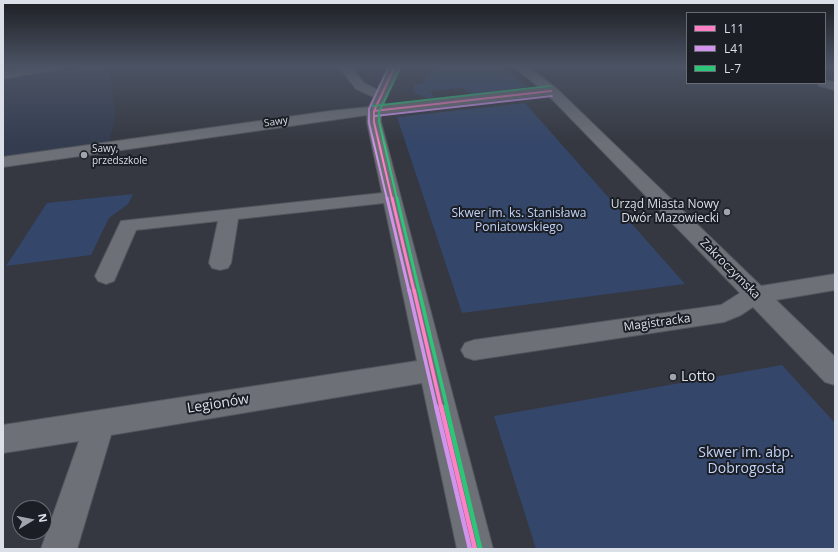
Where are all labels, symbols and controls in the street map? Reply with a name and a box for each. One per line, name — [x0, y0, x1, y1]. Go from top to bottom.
legend — [686, 12, 826, 84]
text: L11 — [724, 20, 744, 37]
text: L41 — [724, 40, 744, 57]
text: L-7 — [724, 60, 741, 77]
street label: Sawy — [263, 114, 289, 130]
place label: Sawy, przedszkole — [92, 143, 147, 166]
marker: Sawy, przedszkole — [79, 150, 89, 160]
place label: Urząd Miasta Nowy Dwór Mazowiecki — [611, 198, 719, 226]
park label: Skwer im. ks. Stanisława Poniatowskiego — [452, 207, 586, 235]
marker: Urząd Miasta Nowy Dwór Mazowiecki — [722, 207, 732, 217]
street label: Zakroczymska — [697, 236, 763, 302]
street label: Magistracka — [623, 311, 691, 335]
place label: Lotto — [681, 369, 715, 385]
marker: Lotto — [668, 372, 678, 382]
street label: Legionów — [186, 391, 250, 417]
park label: Skwer im. abp. Dobrogosta — [698, 445, 794, 478]
north arrow — [12, 500, 52, 540]
text: N — [35, 512, 51, 524]

